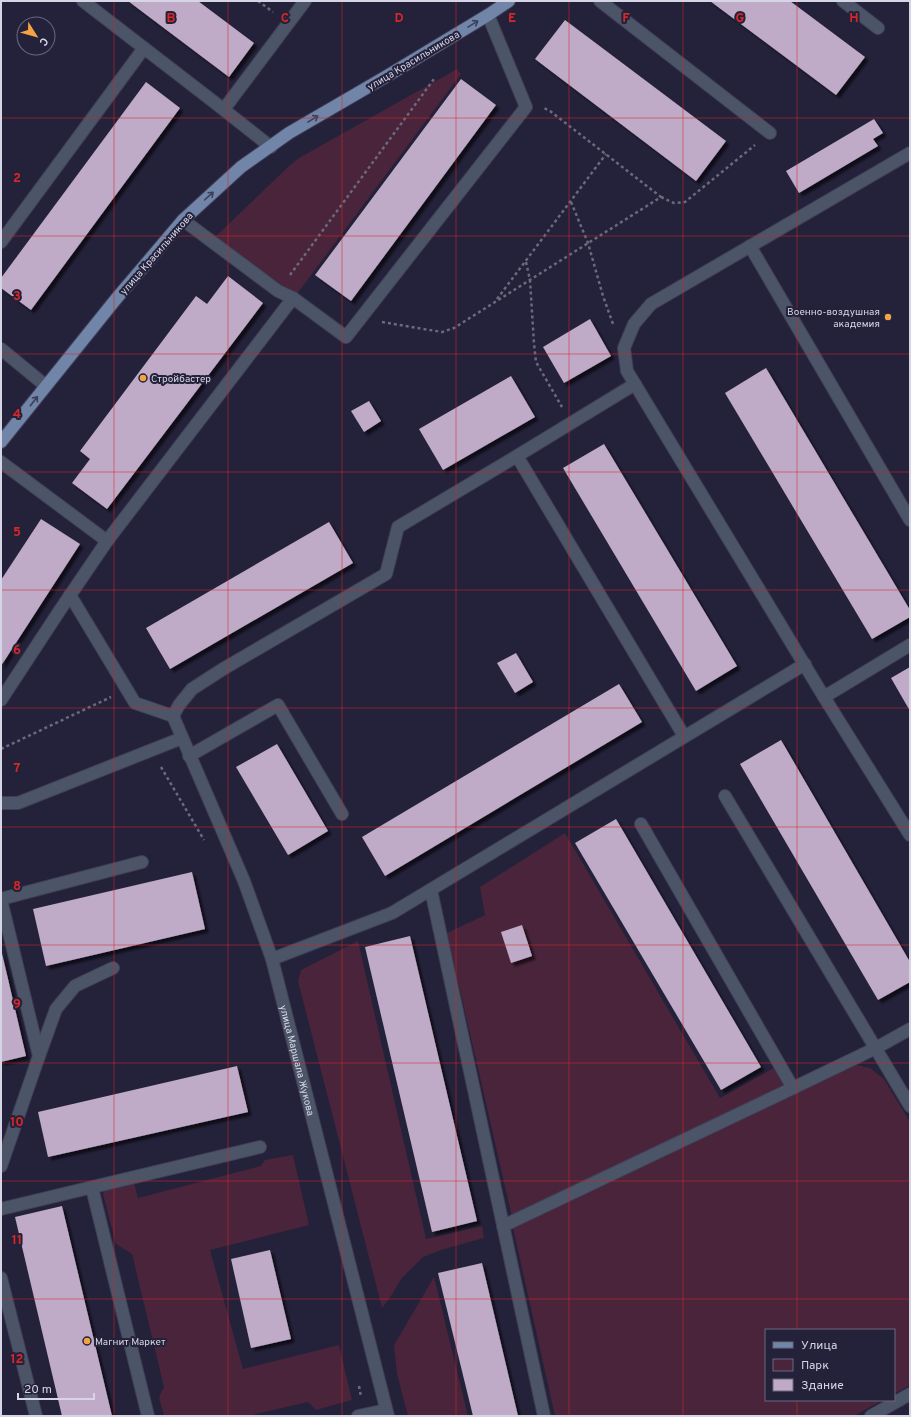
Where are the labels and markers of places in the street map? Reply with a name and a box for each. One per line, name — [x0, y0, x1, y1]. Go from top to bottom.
place label: Военно-воздушная академия — [787, 306, 880, 331]
marker: Военно-воздушная академия — [883, 312, 893, 322]
marker: Стройбастер — [138, 373, 148, 383]
place label: Стройбастер — [151, 373, 211, 386]
marker: Магнит Маркет — [82, 1336, 92, 1346]
place label: Магнит Маркет — [95, 1336, 166, 1349]

